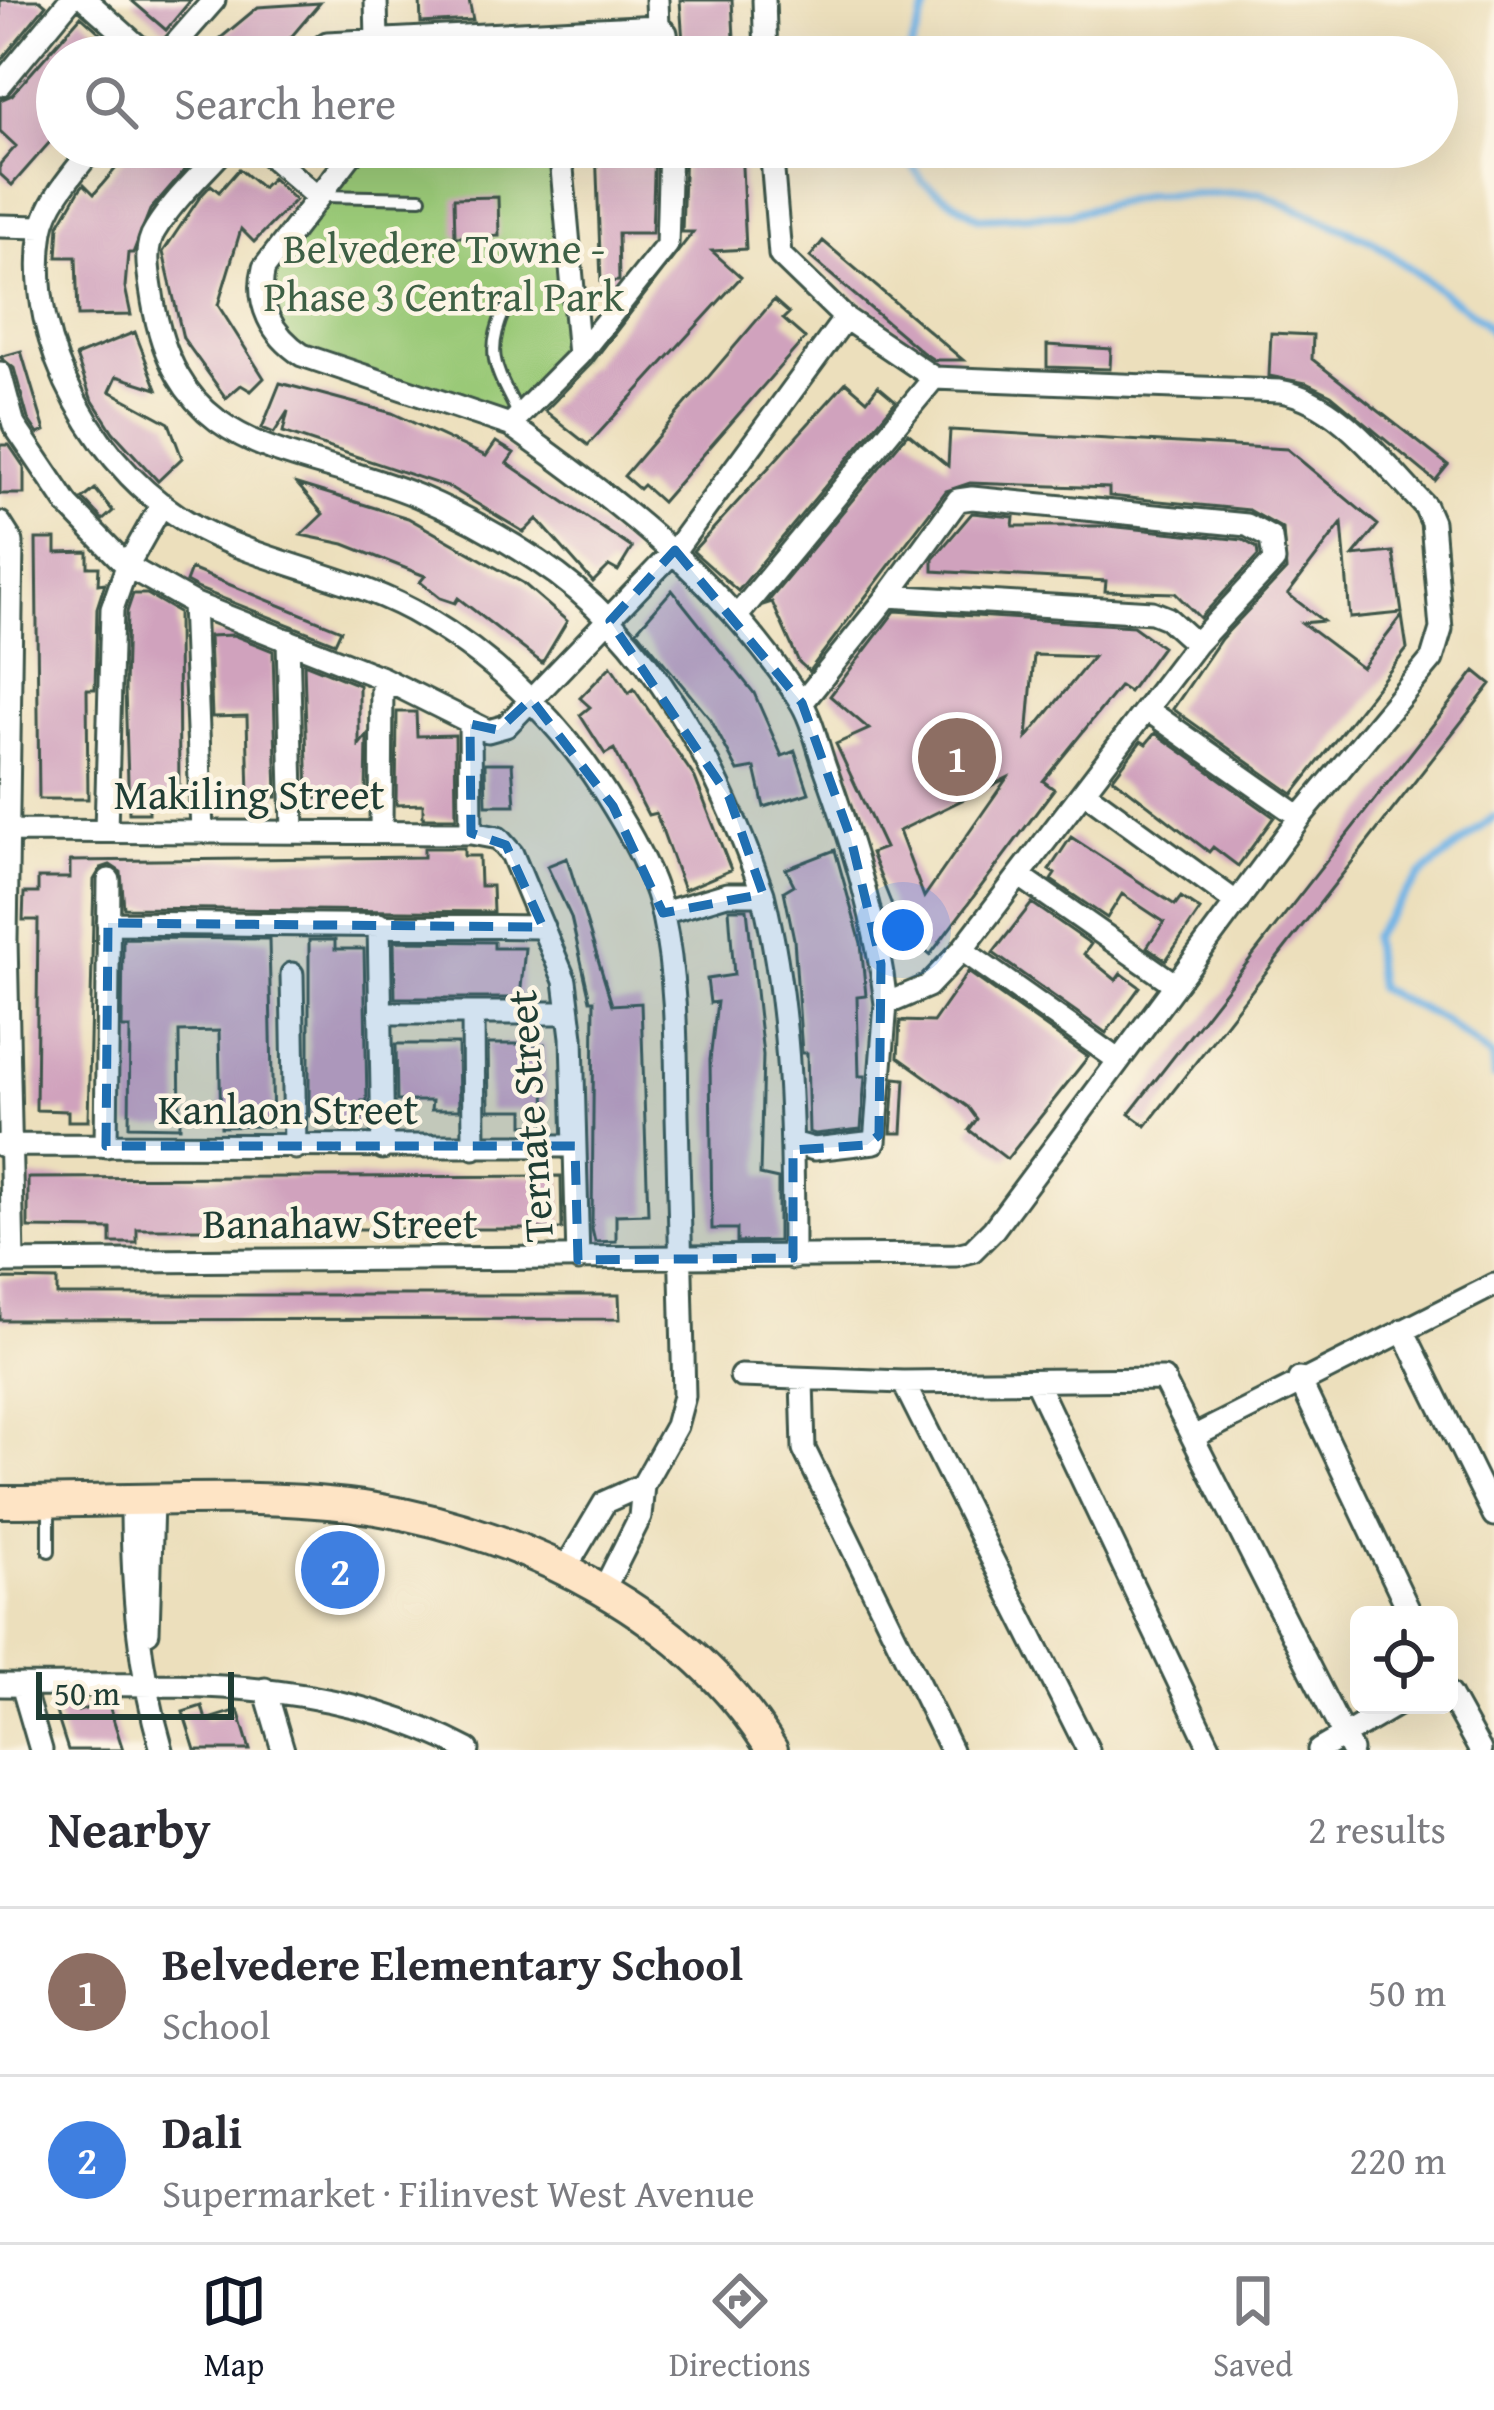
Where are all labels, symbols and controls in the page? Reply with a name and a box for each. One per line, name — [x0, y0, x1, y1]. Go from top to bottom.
search box — [36, 36, 1458, 168]
icon: search — [78, 69, 144, 135]
text: Search here — [174, 70, 396, 135]
park label: Belvedere Towne - Phase 3 Central Park — [264, 217, 625, 326]
pin: 1 — [918, 712, 996, 802]
street label: Makiling Street — [114, 763, 385, 824]
your location — [873, 900, 933, 960]
street label: Ternate Street — [490, 988, 568, 1244]
street label: Kanlaon Street — [158, 1078, 418, 1139]
street label: Banahaw Street — [202, 1192, 478, 1253]
pin: 2 — [301, 1525, 379, 1615]
map controls — [1350, 1606, 1458, 1714]
button: locate — [1350, 1606, 1458, 1714]
scale bar — [36, 1666, 234, 1719]
text: 50 m — [54, 1669, 120, 1717]
text: Nearby — [48, 1791, 211, 1866]
text: 2 results — [1308, 1800, 1446, 1857]
text: Belvedere Elementary School — [162, 1931, 743, 1996]
text: 1 — [77, 1963, 97, 2020]
text: 50 m — [1368, 1963, 1446, 2020]
text: School — [162, 1996, 270, 2053]
text: Dali — [162, 2099, 242, 2164]
text: 2 — [77, 2131, 97, 2188]
text: 220 m — [1349, 2131, 1446, 2188]
text: Supermarket · Filinvest West Avenue — [162, 2164, 755, 2221]
tab: Map — [201, 2268, 267, 2388]
tab: Directions — [669, 2268, 811, 2388]
tab: Saved — [1213, 2268, 1293, 2388]

